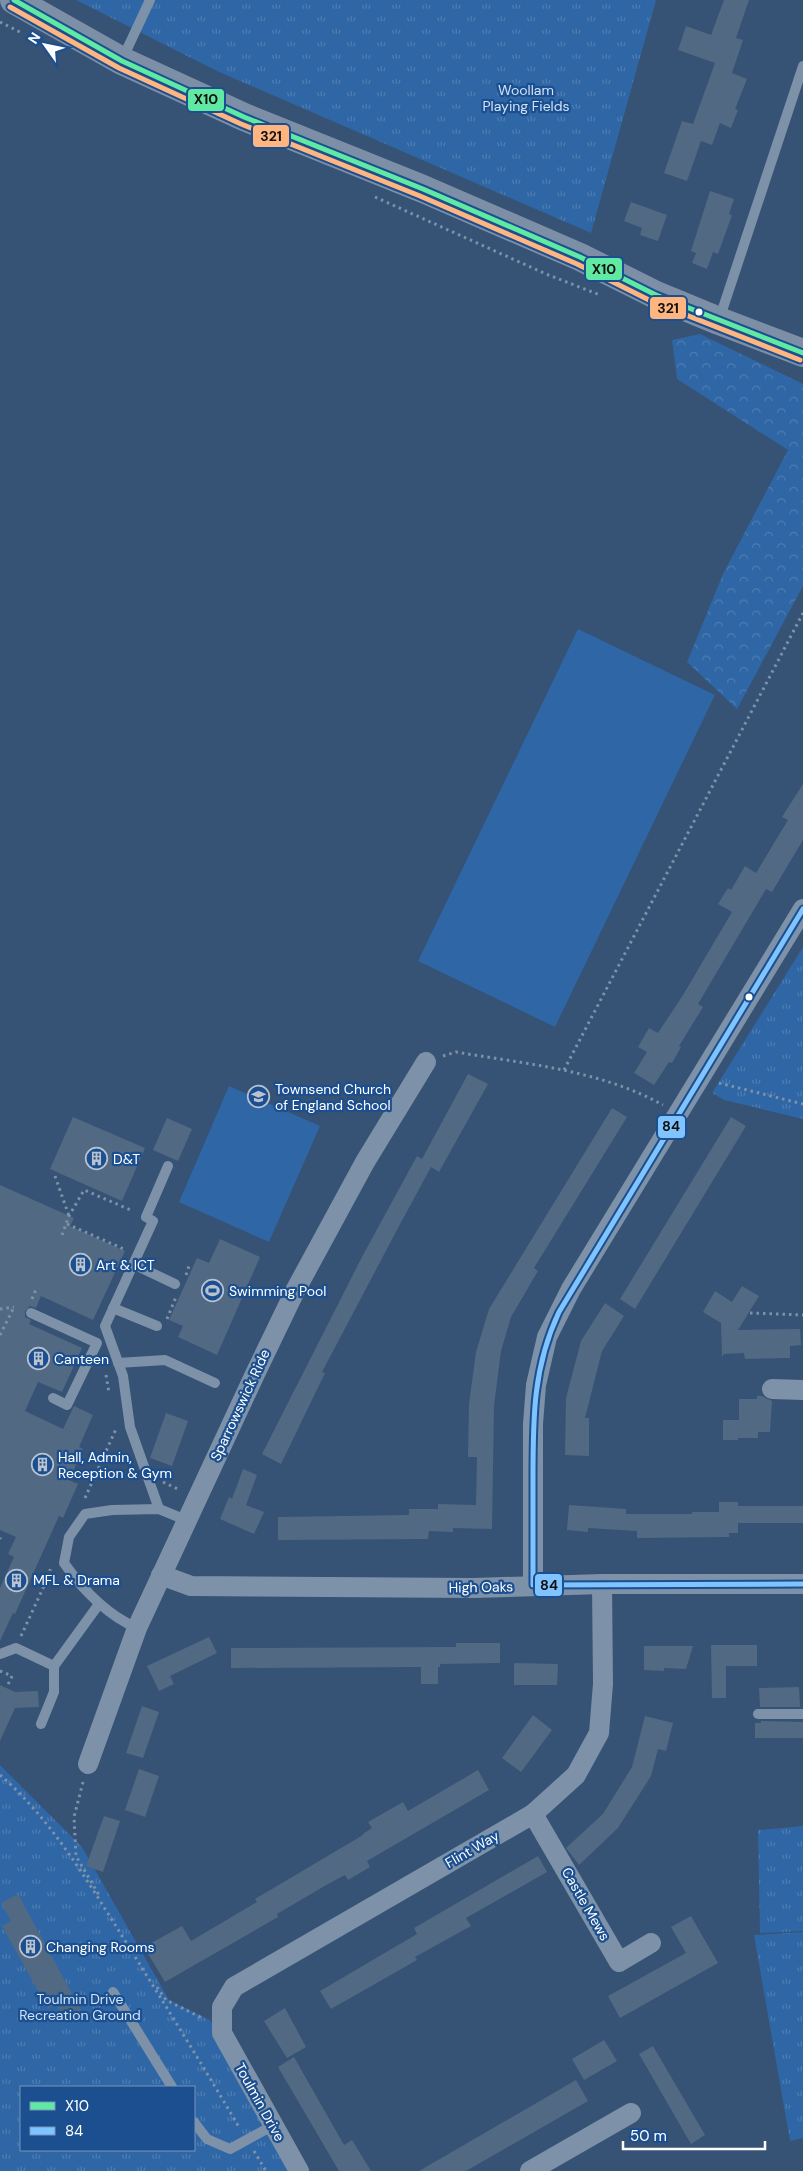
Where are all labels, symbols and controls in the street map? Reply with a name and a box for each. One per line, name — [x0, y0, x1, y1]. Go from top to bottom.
north arrow — [20, 20, 70, 70]
text: N — [24, 29, 44, 47]
park label: Woollam Playing Fields — [482, 81, 570, 115]
line badge: X10 — [187, 88, 225, 112]
text: X10 — [194, 90, 218, 108]
line badge: 321 — [252, 124, 290, 148]
text: 321 — [260, 127, 282, 145]
line badge: X10 — [585, 257, 623, 281]
text: X10 — [592, 260, 616, 278]
line badge: 321 — [649, 296, 687, 320]
text: 321 — [657, 299, 679, 317]
unlabelled marker — [694, 307, 704, 317]
unlabelled marker — [744, 992, 754, 1002]
place label: Townsend Church of England School — [275, 1080, 391, 1114]
school or university icon: Townsend Church of England School — [247, 1085, 271, 1109]
line badge: 84 — [657, 1115, 686, 1139]
text: 84 — [662, 1117, 680, 1135]
building icon: D&T — [85, 1147, 109, 1171]
place label: D&T — [113, 1150, 140, 1168]
building icon: Art & ICT — [68, 1253, 92, 1277]
place label: Art & ICT — [96, 1256, 155, 1274]
sports icon: Swimming Pool — [201, 1279, 225, 1303]
place label: Swimming Pool — [229, 1282, 326, 1300]
street label: Sparrowswick Ride — [206, 1346, 274, 1464]
building icon: Canteen — [26, 1347, 50, 1371]
place label: Canteen — [54, 1350, 109, 1368]
place label: Hall, Admin, Reception & Gym — [58, 1448, 172, 1482]
building icon: Hall, Admin, Reception & Gym — [30, 1453, 54, 1477]
building icon: MFL & Drama — [5, 1568, 29, 1592]
place label: MFL & Drama — [33, 1571, 120, 1589]
line badge: 84 — [534, 1573, 563, 1597]
text: 84 — [540, 1576, 558, 1594]
street label: High Oaks — [449, 1577, 513, 1597]
street label: Flint Way — [442, 1826, 502, 1872]
street label: Castle Mews — [558, 1864, 614, 1944]
building icon: Changing Rooms — [18, 1935, 42, 1959]
place label: Changing Rooms — [46, 1938, 155, 1956]
park label: Toulmin Drive Recreation Ground — [19, 1990, 141, 2024]
street label: Toulmin Drive — [231, 2060, 289, 2144]
legend — [20, 2086, 195, 2151]
text: X10 — [65, 2096, 89, 2116]
scale bar — [623, 2118, 766, 2150]
text: 84 — [65, 2121, 83, 2141]
text: 50 m — [630, 2126, 667, 2146]

